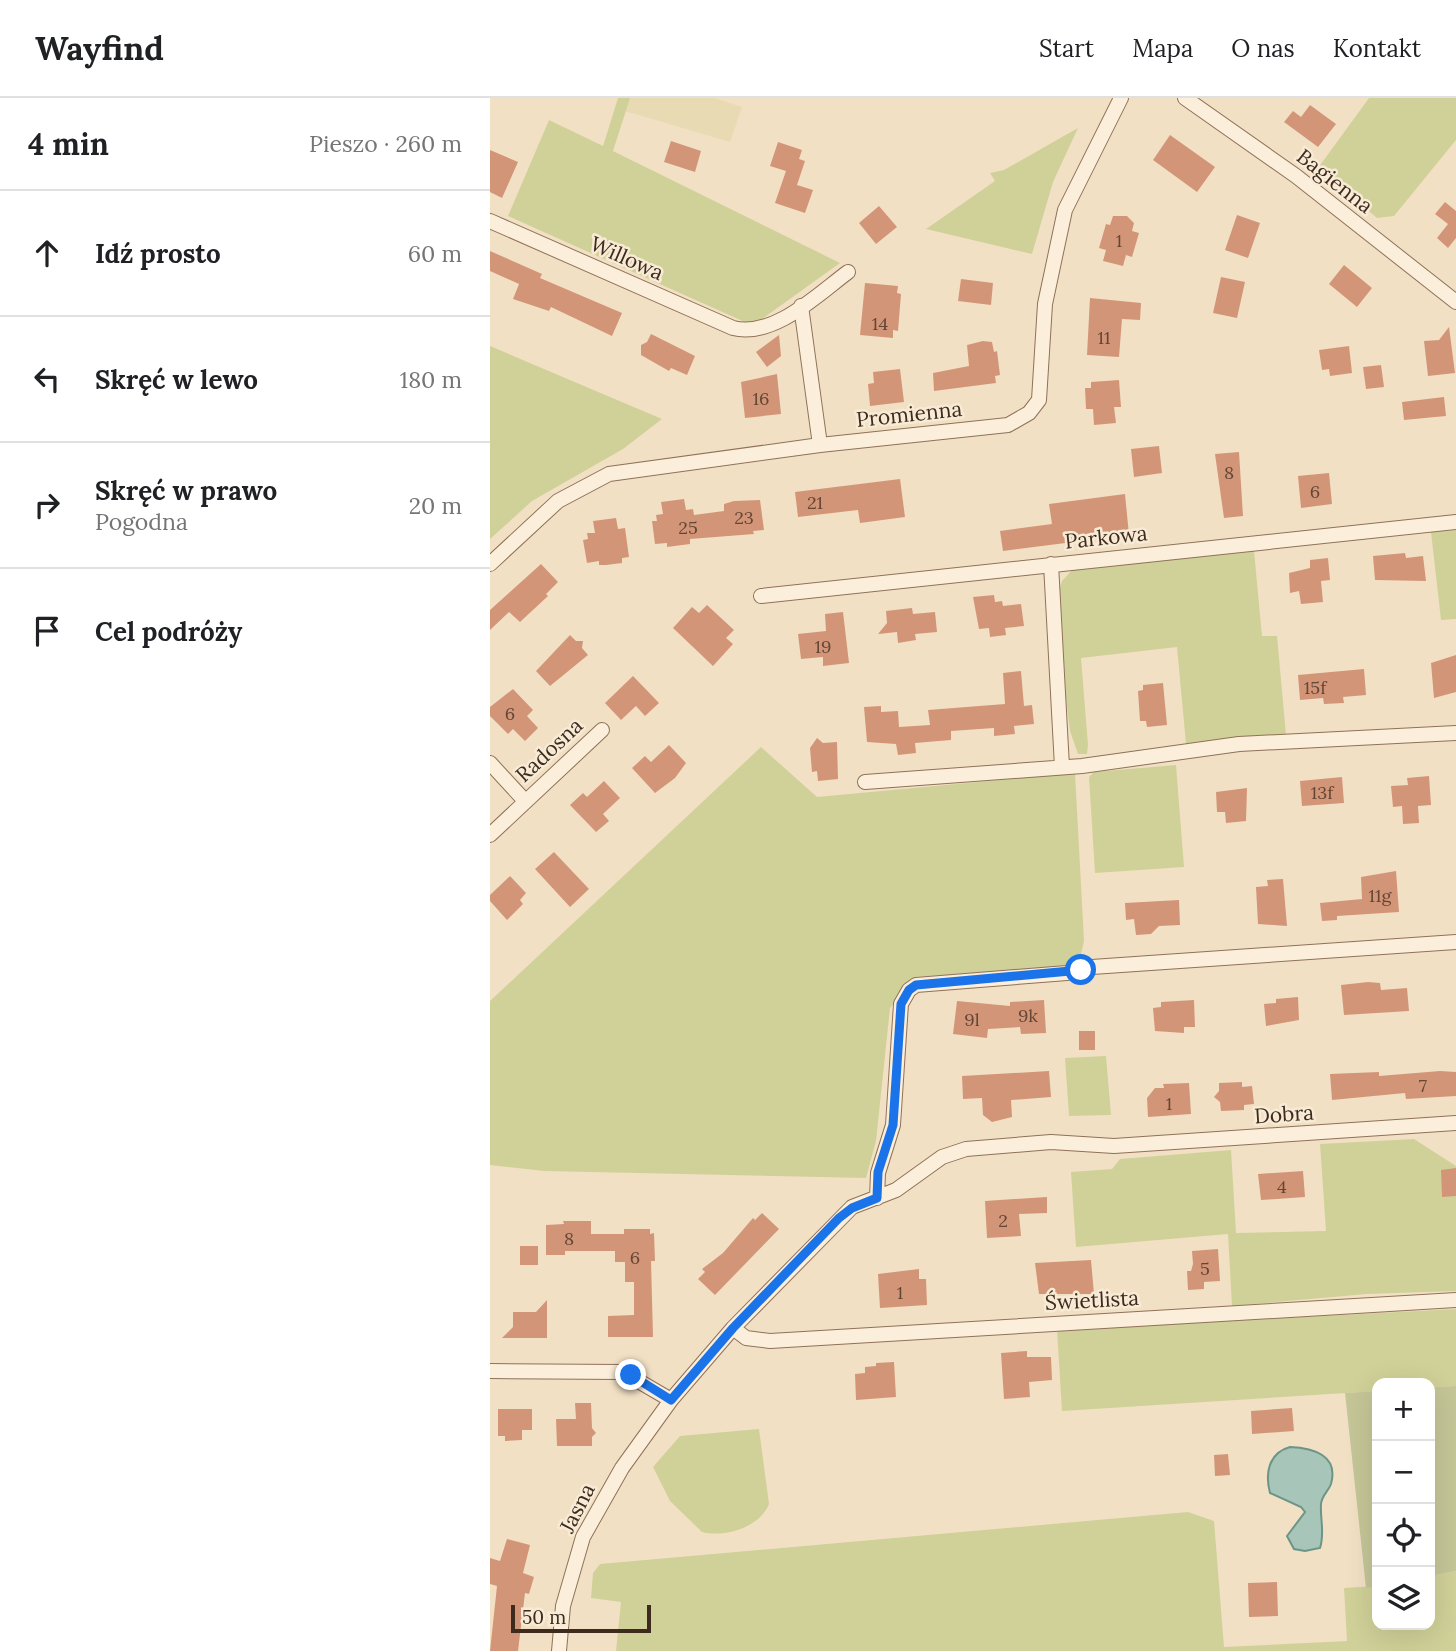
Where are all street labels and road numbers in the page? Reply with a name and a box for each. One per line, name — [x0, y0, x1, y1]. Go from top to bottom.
street label: Bagienna — [1291, 143, 1379, 219]
street label: Willowa — [586, 230, 668, 286]
street label: Promienna — [855, 395, 963, 433]
street label: Parkowa — [1063, 519, 1149, 555]
street label: Radosna — [510, 712, 588, 788]
street label: Dobra — [1253, 1098, 1315, 1130]
street label: Świetlista — [1044, 1284, 1140, 1316]
street label: Jasna — [553, 1479, 601, 1538]

